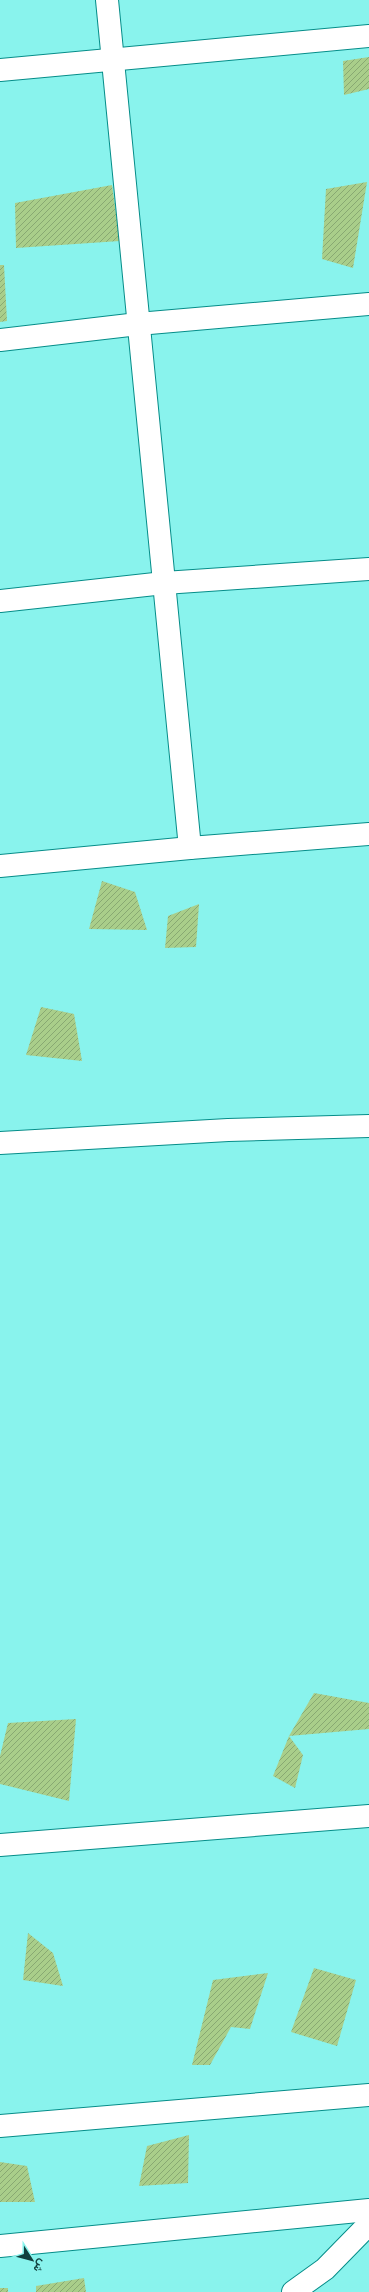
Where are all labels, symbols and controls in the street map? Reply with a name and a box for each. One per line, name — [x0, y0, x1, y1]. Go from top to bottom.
north arrow — [12, 2240, 52, 2280]
text: ش — [31, 2256, 49, 2275]

